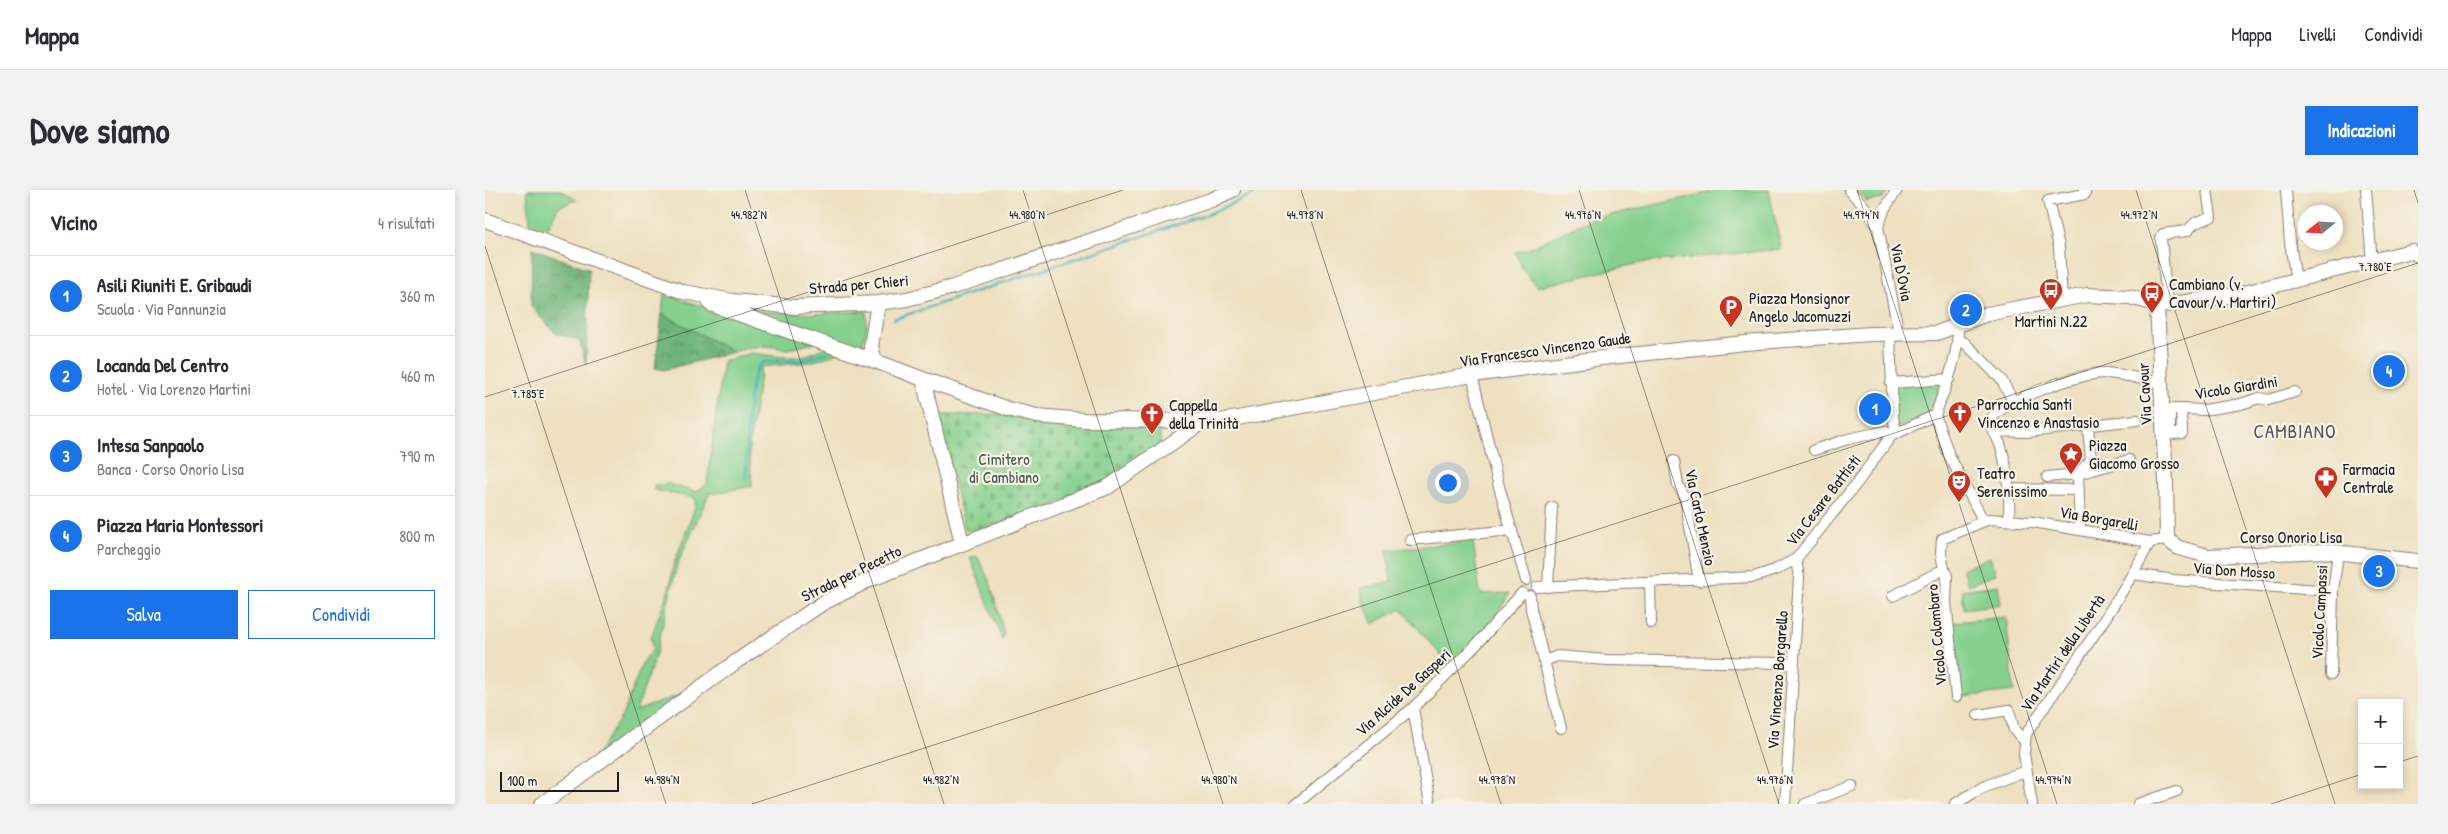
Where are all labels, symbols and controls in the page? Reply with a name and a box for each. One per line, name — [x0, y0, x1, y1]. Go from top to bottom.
text: Mappa — [25, 19, 79, 51]
text: Mappa — [2231, 22, 2272, 47]
text: Livelli — [2300, 22, 2336, 47]
text: Condividi — [2364, 22, 2423, 47]
button: Indicazioni — [2305, 106, 2418, 155]
text: Dove siamo — [30, 107, 170, 154]
north arrow — [2298, 205, 2343, 250]
text: 44.982°N — [731, 206, 767, 223]
text: 44.980°N — [1009, 206, 1045, 223]
text: 44.978°N — [1287, 206, 1323, 223]
text: 44.976°N — [1565, 206, 1601, 223]
text: 44.974°N — [1843, 206, 1879, 223]
text: 44.972°N — [2121, 206, 2157, 223]
text: Vicino — [50, 208, 97, 237]
text: 4 risultati — [378, 212, 435, 234]
street label: Via D'Ovia — [1886, 241, 1918, 303]
text: 7.780°E — [2358, 258, 2392, 275]
street label: Strada per Chieri — [808, 269, 910, 299]
text: Asili Riuniti E. Gribaudi — [97, 272, 252, 298]
place label: Cambiano (v. Cavour/v. Martiri) — [2169, 273, 2276, 313]
bus stop icon: Martini N.22 — [2038, 277, 2064, 311]
bus stop icon: Cambiano (v. Cavour/v. Martiri) — [2139, 280, 2165, 314]
text: 1 — [63, 285, 69, 307]
text: 360 m — [400, 285, 435, 307]
place label: Piazza Monsignor Angelo Jacomuzzi — [1749, 287, 1851, 327]
pin: 2 — [1950, 291, 1982, 329]
parking icon: Piazza Monsignor Angelo Jacomuzzi — [1718, 294, 1744, 328]
text: Scuola · Via Pannunzia — [97, 298, 226, 320]
place label: Martini N.22 — [2015, 310, 2088, 332]
street label: Via Francesco Vincenzo Gaude — [1458, 326, 1633, 372]
text: Locanda Del Centro — [97, 352, 228, 378]
pin: 4 — [2373, 352, 2405, 390]
street label: Via Cavour — [2131, 362, 2157, 426]
text: 2 — [62, 365, 70, 387]
text: 460 m — [401, 365, 435, 387]
street label: Vicolo Giardini — [2193, 370, 2279, 404]
text: Hotel · Via Lorenzo Martini — [97, 378, 251, 400]
text: 7.785°E — [512, 385, 545, 402]
pin: 1 — [1859, 390, 1891, 428]
place label: Parrocchia Santi Vincenzo e Anastasio — [1977, 393, 2100, 433]
place label: Cappella della Trinità — [1169, 394, 1238, 434]
church icon: Parrocchia Santi Vincenzo e Anastasio — [1947, 400, 1973, 434]
church icon: Cappella della Trinità — [1139, 401, 1165, 435]
district label: CAMBIANO — [2253, 418, 2337, 444]
text: Intesa Sanpaolo — [97, 432, 204, 458]
place label: Piazza Giacomo Grosso — [2089, 434, 2180, 474]
place icon: Piazza Giacomo Grosso — [2058, 441, 2084, 475]
text: 3 — [62, 445, 70, 467]
text: 790 m — [399, 445, 435, 467]
park label: Cimitero di Cambiano — [969, 448, 1039, 488]
street label: Via Cesare Battisti — [1780, 450, 1866, 550]
text: Banca · Corso Onorio Lisa — [97, 458, 244, 480]
place label: Farmacia Centrale — [2342, 458, 2395, 498]
place label: Teatro Serenissimo — [1977, 462, 2048, 502]
pharmacy icon: Farmacia Centrale — [2313, 465, 2339, 499]
street label: Via Carlo Menzio — [1680, 467, 1722, 568]
theatre icon: Teatro Serenissimo — [1946, 469, 1972, 503]
your location — [1435, 470, 1461, 496]
street label: Via Borgarelli — [2058, 500, 2140, 536]
text: Piazza Maria Montessori — [97, 512, 264, 538]
text: 4 — [63, 525, 69, 547]
text: 800 m — [399, 525, 435, 547]
street label: Corso Onorio Lisa — [2240, 526, 2342, 548]
text: Parcheggio — [97, 538, 161, 560]
street label: Strada per Pecetto — [797, 539, 905, 607]
pin: 3 — [2363, 552, 2395, 590]
street label: Via Don Mosso — [2192, 556, 2276, 584]
street label: Vicolo Campassi — [2306, 564, 2332, 660]
street label: Vicolo Colombaro — [1921, 583, 1951, 687]
button: Salva — [50, 590, 238, 639]
button: Condividi — [248, 590, 435, 639]
street label: Via Martiri della Libertà — [2015, 590, 2109, 716]
street label: Via Vincenzo Borgarello — [1761, 609, 1793, 750]
street label: Via Alcide De Gasperi — [1351, 643, 1455, 741]
map controls — [2358, 699, 2403, 789]
button: + — [2358, 699, 2403, 744]
button: − — [2358, 744, 2403, 789]
scale bar — [500, 769, 619, 792]
text: 100 m — [507, 771, 537, 790]
text: 44.984°N — [645, 771, 679, 788]
text: 44.982°N — [923, 771, 959, 788]
text: 44.980°N — [1201, 771, 1237, 788]
text: 44.978°N — [1479, 771, 1515, 788]
text: 44.976°N — [1757, 771, 1793, 788]
text: 44.974°N — [2035, 771, 2071, 788]

